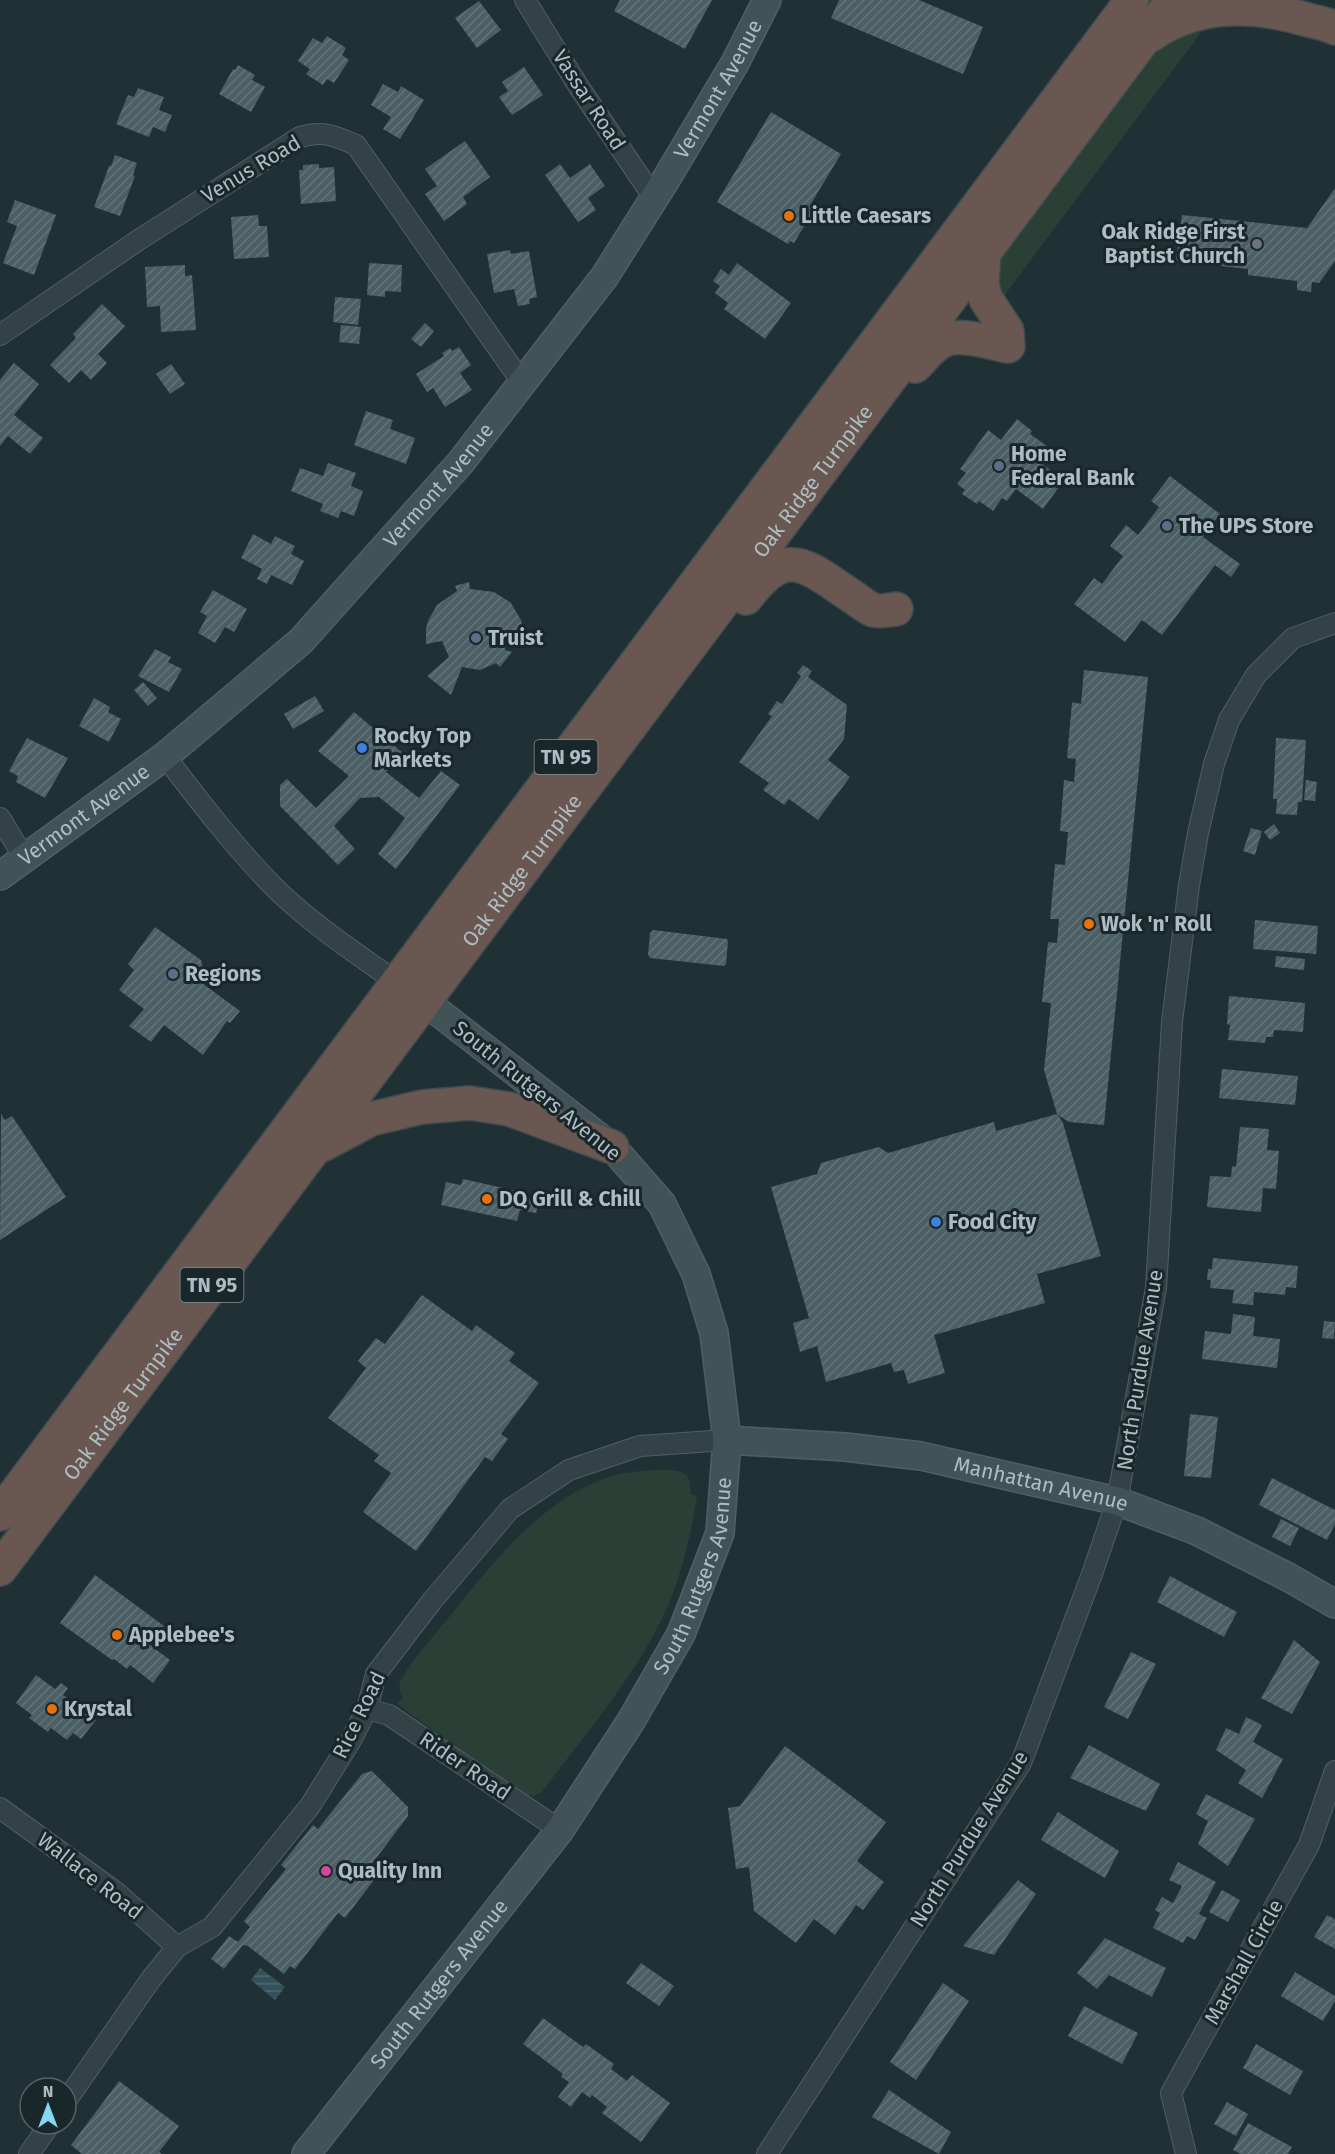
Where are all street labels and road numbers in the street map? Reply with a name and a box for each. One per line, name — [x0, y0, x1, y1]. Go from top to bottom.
street label: Vermont Avenue — [668, 15, 768, 163]
street label: Vassar Road — [547, 45, 631, 155]
street label: Venus Road — [197, 129, 305, 209]
street label: Oak Ridge Turnpike — [748, 400, 879, 563]
street label: Vermont Avenue — [378, 418, 499, 553]
road number: TN 95 — [534, 740, 598, 774]
street label: Vermont Avenue — [13, 758, 155, 871]
street label: Oak Ridge Turnpike — [457, 789, 588, 952]
street label: South Rutgers Avenue — [448, 1015, 626, 1167]
road number: TN 95 — [180, 1268, 244, 1302]
street label: North Purdue Avenue — [1111, 1268, 1169, 1472]
street label: Oak Ridge Turnpike — [58, 1323, 189, 1486]
street label: Manhattan Avenue — [952, 1451, 1132, 1517]
street label: South Rutgers Avenue — [648, 1476, 737, 1679]
street label: Rice Road — [327, 1667, 391, 1763]
street label: Rider Road — [414, 1726, 516, 1806]
street label: North Purdue Avenue — [904, 1746, 1034, 1932]
street label: Wallace Road — [32, 1827, 148, 1925]
street label: South Rutgers Avenue — [365, 1894, 514, 2074]
street label: Marshall Circle — [1199, 1895, 1289, 2029]

